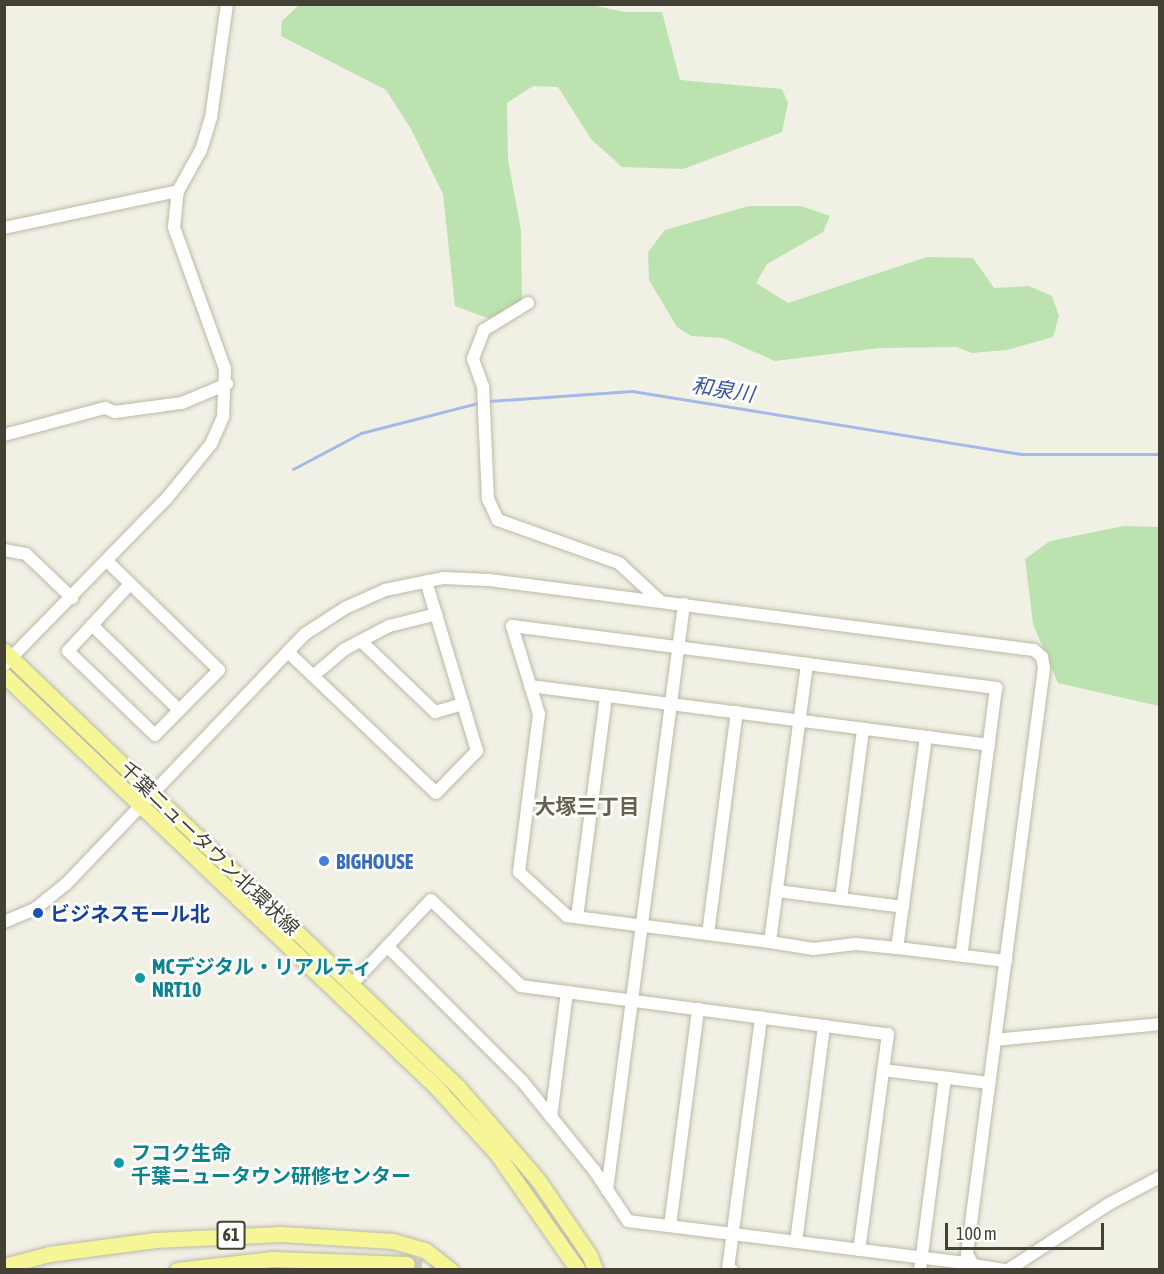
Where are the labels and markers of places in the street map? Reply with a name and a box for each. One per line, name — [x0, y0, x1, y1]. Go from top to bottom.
place label: BIGHOUSE — [336, 849, 413, 873]
marker: BIGHOUSE — [317, 854, 331, 868]
place label: ビジネスモール北 — [50, 901, 210, 925]
marker: ビジネスモール北 — [31, 906, 45, 920]
place label: MCデジタル・リアルティ NRT10 — [152, 954, 374, 1001]
marker: MCデジタル・リアルティ NRT10 — [133, 971, 147, 985]
place label: フコク生命 千葉ニュータウン研修センター — [131, 1140, 411, 1187]
marker: フコク生命 千葉ニュータウン研修センター — [112, 1156, 126, 1170]

